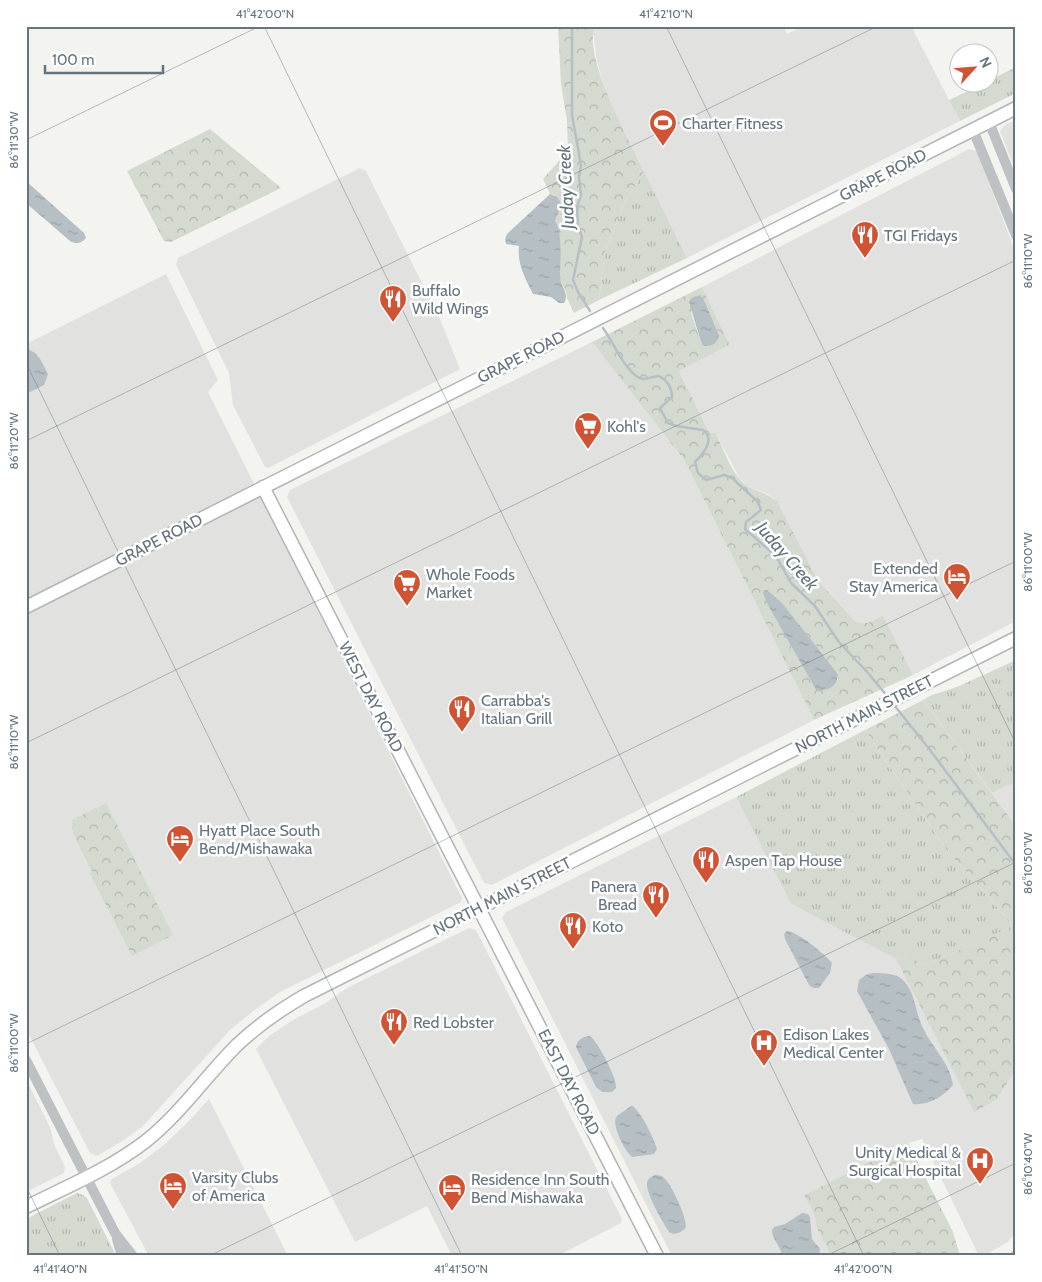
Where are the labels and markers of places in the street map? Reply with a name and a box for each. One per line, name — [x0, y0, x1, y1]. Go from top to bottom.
sports icon: Charter Fitness — [648, 108, 678, 147]
place label: Charter Fitness — [682, 114, 783, 133]
restaurant icon: TGI Fridays — [850, 220, 880, 259]
place label: TGI Fridays — [884, 226, 958, 245]
place label: Buffalo Wild Wings — [412, 281, 489, 318]
restaurant icon: Buffalo Wild Wings — [378, 284, 408, 323]
supermarket icon: Kohl's — [573, 411, 603, 450]
place label: Kohl's — [607, 417, 646, 436]
place label: Extended Stay America — [849, 559, 938, 596]
hotel icon: Extended Stay America — [942, 562, 972, 601]
place label: Whole Foods Market — [426, 565, 515, 602]
supermarket icon: Whole Foods Market — [392, 568, 422, 607]
place label: Carrabba's Italian Grill — [481, 691, 552, 728]
restaurant icon: Carrabba's Italian Grill — [447, 694, 477, 733]
place label: Hyatt Place South Bend/Mishawaka — [199, 821, 320, 858]
hotel icon: Hyatt Place South Bend/Mishawaka — [165, 824, 195, 863]
restaurant icon: Aspen Tap House — [691, 845, 721, 884]
place label: Aspen Tap House — [725, 851, 842, 870]
place label: Panera Bread — [591, 877, 637, 914]
restaurant icon: Panera Bread — [641, 880, 671, 919]
restaurant icon: Koto — [558, 911, 588, 950]
place label: Koto — [592, 917, 624, 936]
restaurant icon: Red Lobster — [379, 1007, 409, 1046]
place label: Red Lobster — [413, 1013, 495, 1032]
place label: Edison Lakes Medical Center — [783, 1025, 885, 1062]
hospital icon: Edison Lakes Medical Center — [749, 1028, 779, 1067]
place label: Unity Medical & Surgical Hospital — [849, 1143, 961, 1180]
hospital icon: Unity Medical & Surgical Hospital — [965, 1146, 995, 1185]
place label: Varsity Clubs of America — [192, 1168, 279, 1205]
place label: Residence Inn South Bend Mishawaka — [471, 1170, 610, 1207]
hotel icon: Varsity Clubs of America — [158, 1171, 188, 1210]
hotel icon: Residence Inn South Bend Mishawaka — [437, 1173, 467, 1212]

